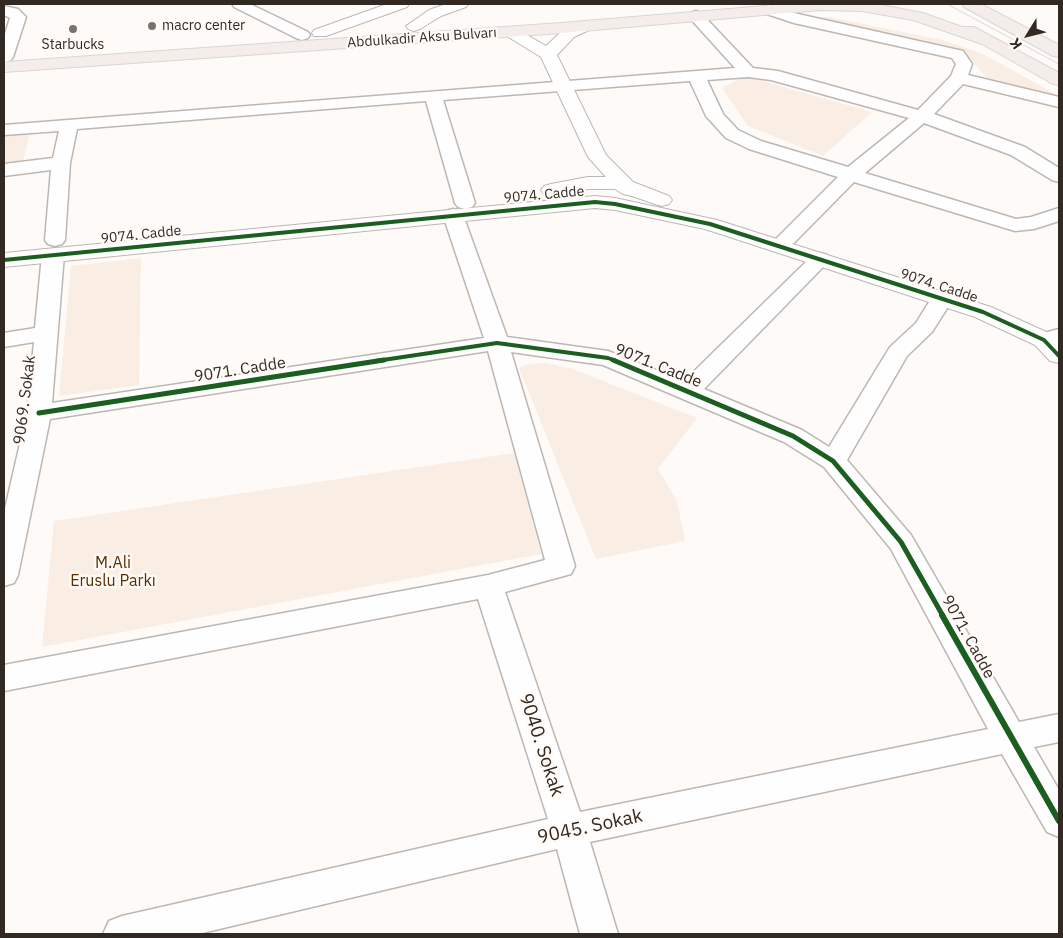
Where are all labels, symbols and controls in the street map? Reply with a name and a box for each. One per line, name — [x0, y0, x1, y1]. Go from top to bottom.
north arrow — [1003, 10, 1053, 60]
place label: macro center — [162, 18, 245, 34]
marker: macro center — [146, 20, 158, 32]
marker: Starbucks — [67, 23, 79, 35]
street label: Abdulkadir Aksu Bulvarı — [347, 24, 497, 52]
text: K — [1006, 35, 1026, 53]
place label: Starbucks — [42, 37, 104, 53]
street label: 9074. Cadde — [503, 183, 585, 207]
street label: 9074. Cadde — [100, 222, 182, 248]
street label: 9074. Cadde — [898, 266, 980, 306]
street label: 9071. Cadde — [612, 340, 704, 392]
street label: 9071. Cadde — [193, 353, 287, 387]
street label: 9069. Sokak — [10, 354, 40, 446]
park label: M.Ali Eruslu Parkı — [70, 553, 156, 591]
street label: 9071. Cadde — [937, 592, 999, 682]
street label: 9040. Sokak — [514, 691, 568, 799]
street label: 9045. Sokak — [535, 805, 645, 849]

